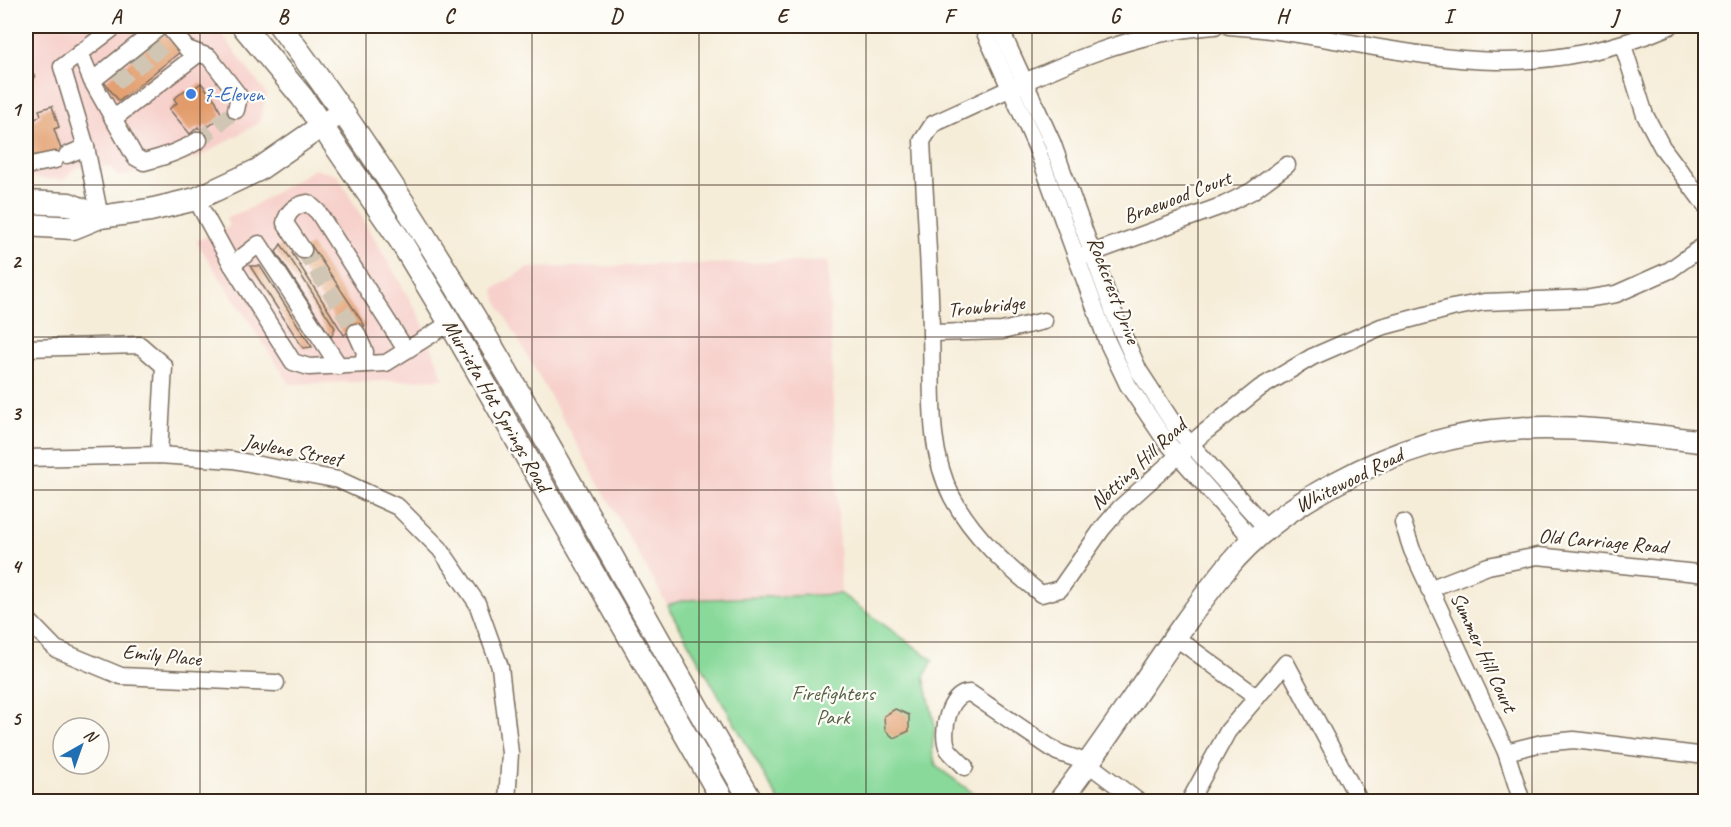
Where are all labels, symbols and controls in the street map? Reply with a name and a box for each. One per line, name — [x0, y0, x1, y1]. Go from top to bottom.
text: A — [111, 4, 123, 29]
text: B — [278, 4, 290, 29]
text: C — [444, 4, 456, 29]
text: D — [610, 4, 624, 29]
text: E — [777, 4, 791, 29]
text: F — [944, 4, 958, 29]
text: G — [1110, 4, 1123, 29]
text: H — [1276, 4, 1291, 29]
text: I — [1444, 4, 1457, 29]
text: J — [1610, 4, 1622, 29]
place label: 7-Eleven — [203, 81, 266, 107]
marker: 7-Eleven — [184, 87, 198, 101]
text: 1 — [12, 97, 23, 122]
street label: Braewood Court — [1120, 164, 1236, 229]
street label: Rockcrest Drive — [1082, 233, 1147, 349]
text: 2 — [12, 249, 23, 274]
street label: Trowbridge — [946, 289, 1027, 323]
street label: Murrieta Hot Springs Road — [437, 314, 559, 499]
text: 3 — [12, 401, 23, 426]
street label: Notting Hill Road — [1084, 410, 1194, 515]
street label: Jaylene Street — [241, 428, 347, 473]
street label: Whitewood Road — [1291, 440, 1411, 518]
street label: Old Carriage Road — [1538, 522, 1671, 560]
text: 4 — [12, 554, 24, 579]
street label: Summer Hill Court — [1445, 588, 1524, 718]
street label: Emily Place — [121, 638, 204, 672]
park label: Firefighters Park — [791, 680, 876, 730]
text: 5 — [12, 706, 23, 731]
north arrow — [51, 716, 111, 776]
text: N — [80, 724, 103, 748]

